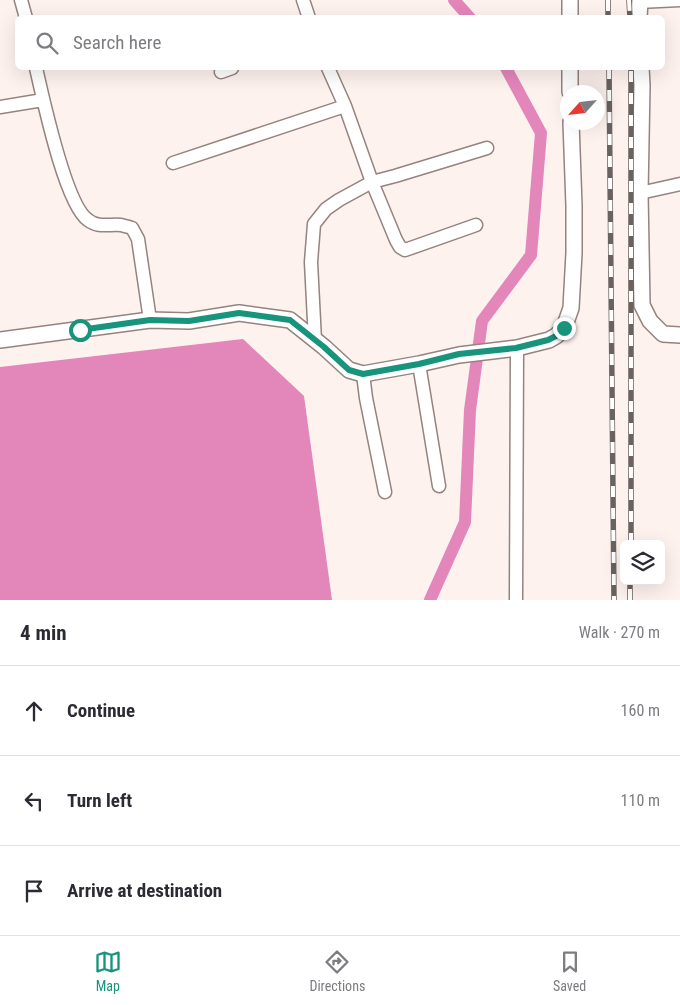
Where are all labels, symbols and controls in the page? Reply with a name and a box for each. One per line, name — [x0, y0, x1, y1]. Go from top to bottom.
search box — [15, 15, 665, 70]
icon: search — [33, 29, 61, 57]
text: Search here — [73, 31, 161, 54]
north arrow — [560, 85, 605, 130]
route end — [553, 317, 576, 340]
route start — [69, 319, 92, 342]
map controls — [620, 540, 665, 585]
button: layers — [620, 540, 665, 585]
text: 4 min — [20, 621, 67, 645]
text: Walk · 270 m — [579, 623, 660, 642]
icon: ahead — [20, 697, 48, 725]
text: Continue — [67, 699, 135, 722]
text: 160 m — [621, 701, 660, 720]
icon: left — [20, 787, 48, 815]
text: Turn left — [67, 789, 132, 812]
text: 110 m — [621, 791, 660, 810]
icon: arrive — [20, 877, 48, 905]
text: Arrive at destination — [67, 879, 222, 902]
tab: Map — [94, 948, 122, 994]
tab: Directions — [309, 948, 365, 994]
tab: Saved — [553, 948, 586, 994]

